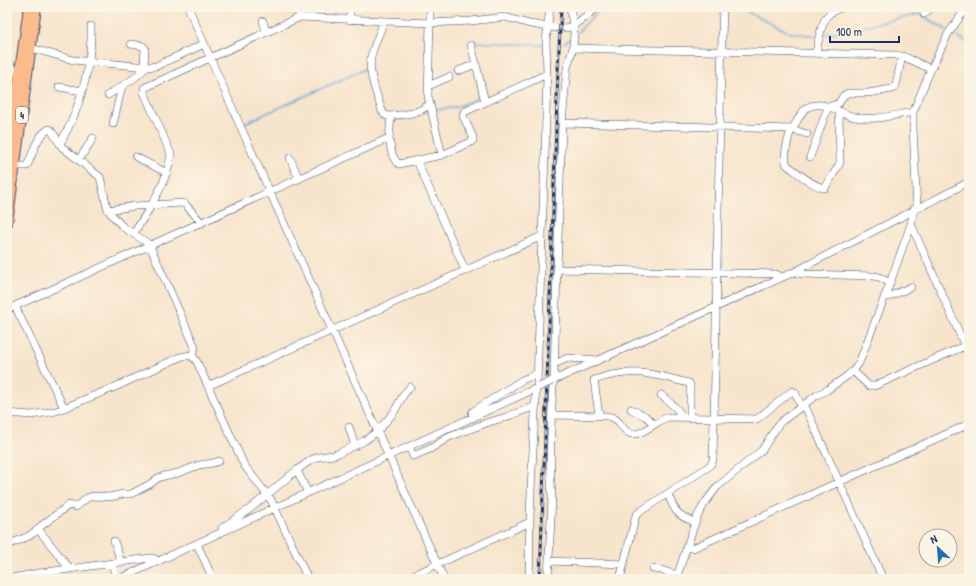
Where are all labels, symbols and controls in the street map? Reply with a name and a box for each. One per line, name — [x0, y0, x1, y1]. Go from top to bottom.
scale bar — [830, 18, 899, 44]
text: 100 m — [836, 23, 862, 40]
road number: 4 — [16, 107, 28, 123]
north arrow — [918, 528, 958, 568]
text: N — [928, 531, 939, 547]

